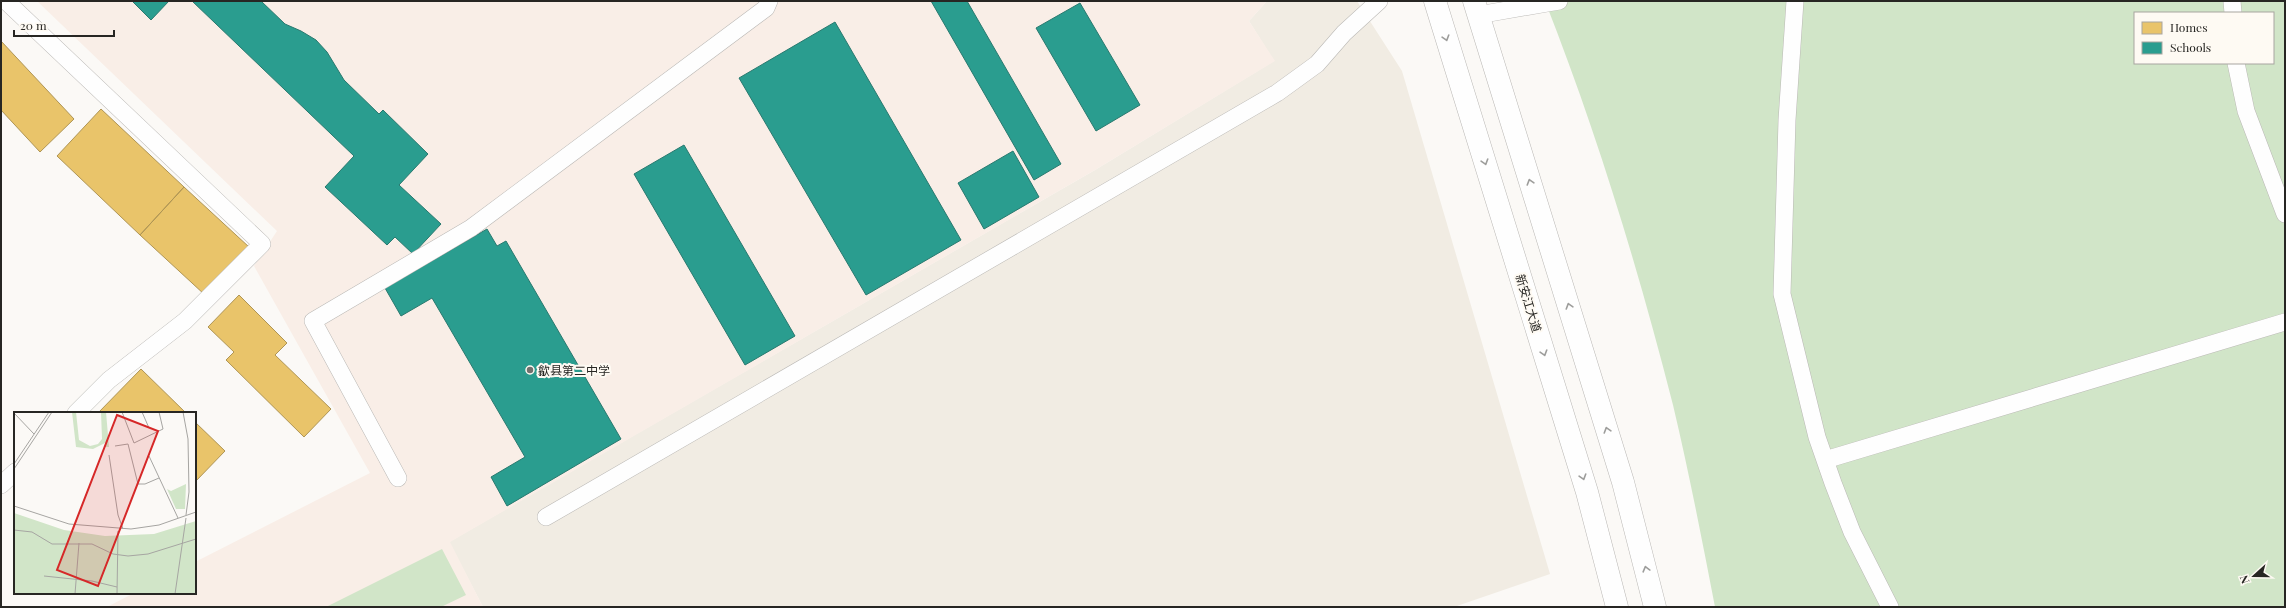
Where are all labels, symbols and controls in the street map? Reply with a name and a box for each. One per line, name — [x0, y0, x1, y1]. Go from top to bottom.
scale bar — [14, 12, 114, 38]
legend — [2134, 12, 2274, 64]
text: 20 m — [20, 17, 47, 33]
text: Homes — [2170, 19, 2208, 35]
one-way arrow — [1441, 35, 1450, 42]
text: Schools — [2170, 39, 2211, 55]
one-way arrow — [1480, 159, 1489, 166]
one-way arrow — [1526, 179, 1535, 186]
street label: 新安江大道 — [1513, 272, 1545, 334]
one-way arrow — [1565, 303, 1574, 310]
one-way arrow — [1539, 350, 1548, 357]
place label: 歙县第二中学 — [538, 362, 610, 378]
marker: 歙县第二中学 — [525, 365, 535, 375]
inset map — [14, 412, 196, 594]
one-way arrow — [1603, 427, 1612, 434]
one-way arrow — [1578, 474, 1587, 481]
north arrow — [2234, 556, 2274, 596]
one-way arrow — [1642, 566, 1651, 573]
text: N — [2236, 573, 2253, 586]

